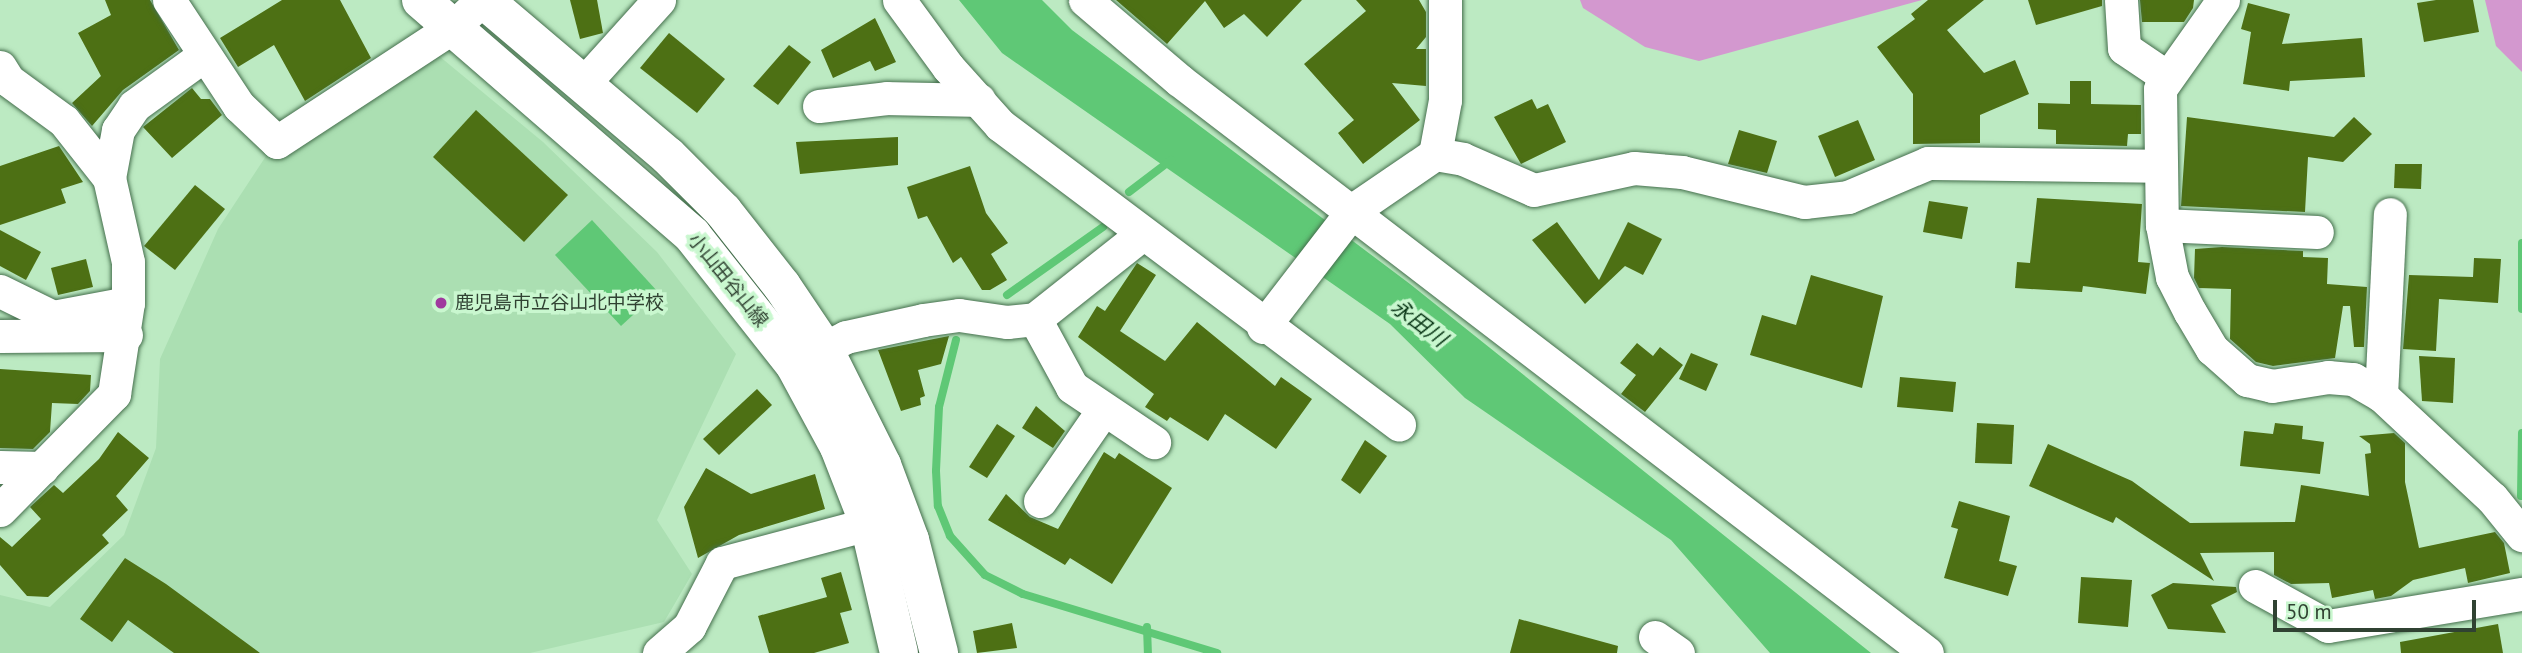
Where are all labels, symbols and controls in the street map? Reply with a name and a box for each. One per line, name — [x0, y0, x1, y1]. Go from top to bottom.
street label: 小山田谷山線 — [683, 229, 773, 331]
place label: 鹿児島市立谷山北中学校 — [455, 292, 664, 314]
water label: 永田川 — [1386, 294, 1452, 352]
marker: 鹿児島市立谷山北中学校 — [433, 295, 449, 311]
scale bar — [2277, 586, 2480, 630]
text: 50 m — [2286, 598, 2332, 625]

